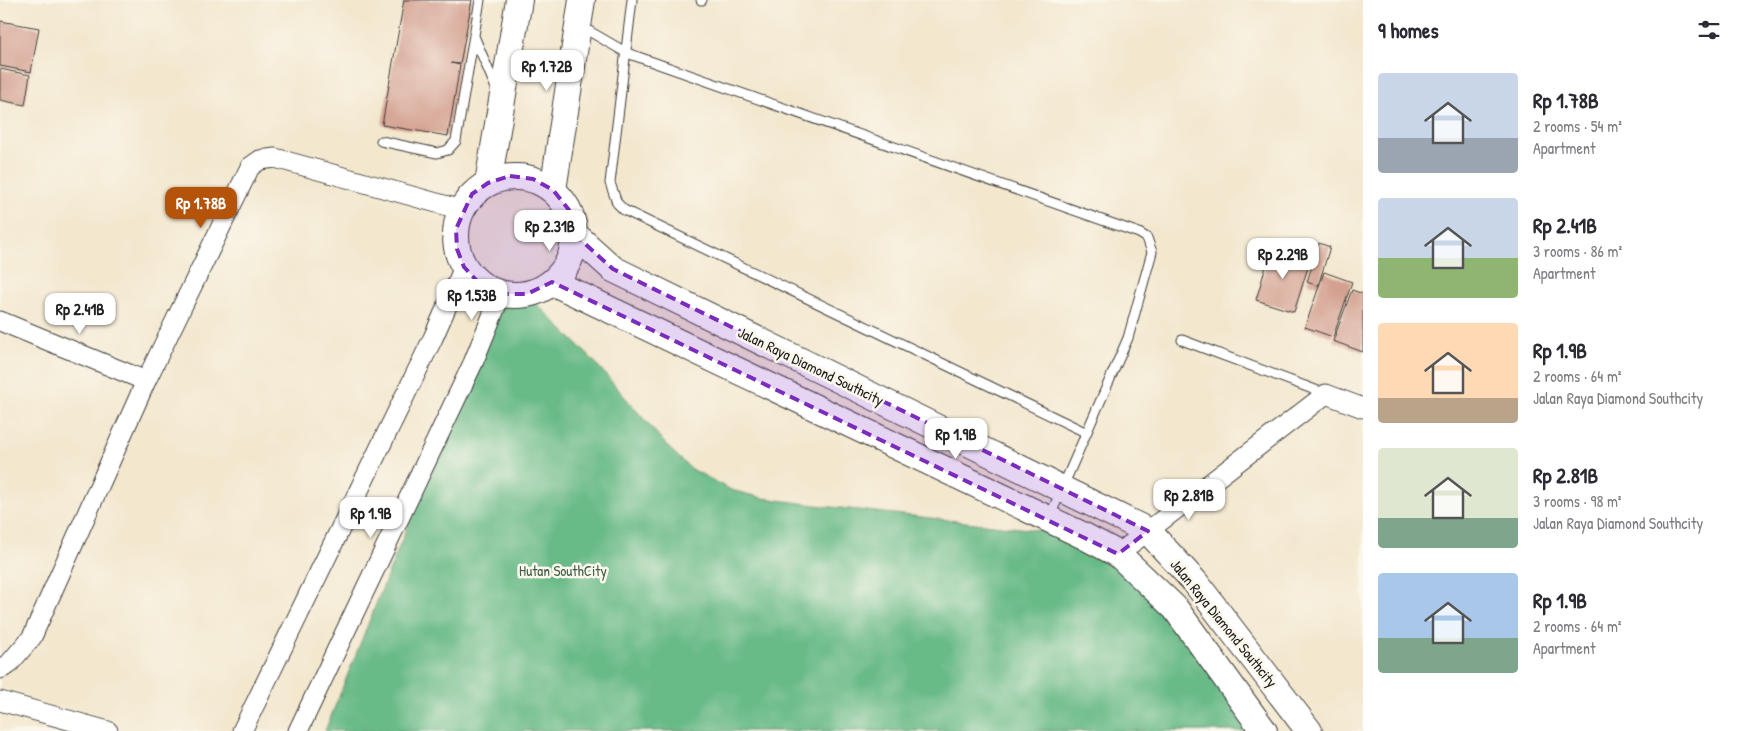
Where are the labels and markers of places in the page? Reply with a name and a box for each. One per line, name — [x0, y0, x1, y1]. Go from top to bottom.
pin: Rp 1.72B — [495, 49, 599, 92]
pin: Rp 1.78B — [149, 186, 253, 229]
pin: Rp 2.31B — [498, 210, 602, 252]
pin: Rp 2.29B — [1231, 238, 1335, 280]
pin: Rp 1.53B — [420, 278, 524, 321]
pin: Rp 2.41B — [28, 292, 132, 335]
pin: Rp 1.9B — [910, 418, 1002, 460]
pin: Rp 2.81B — [1137, 478, 1241, 521]
pin: Rp 1.9B — [325, 496, 417, 539]

